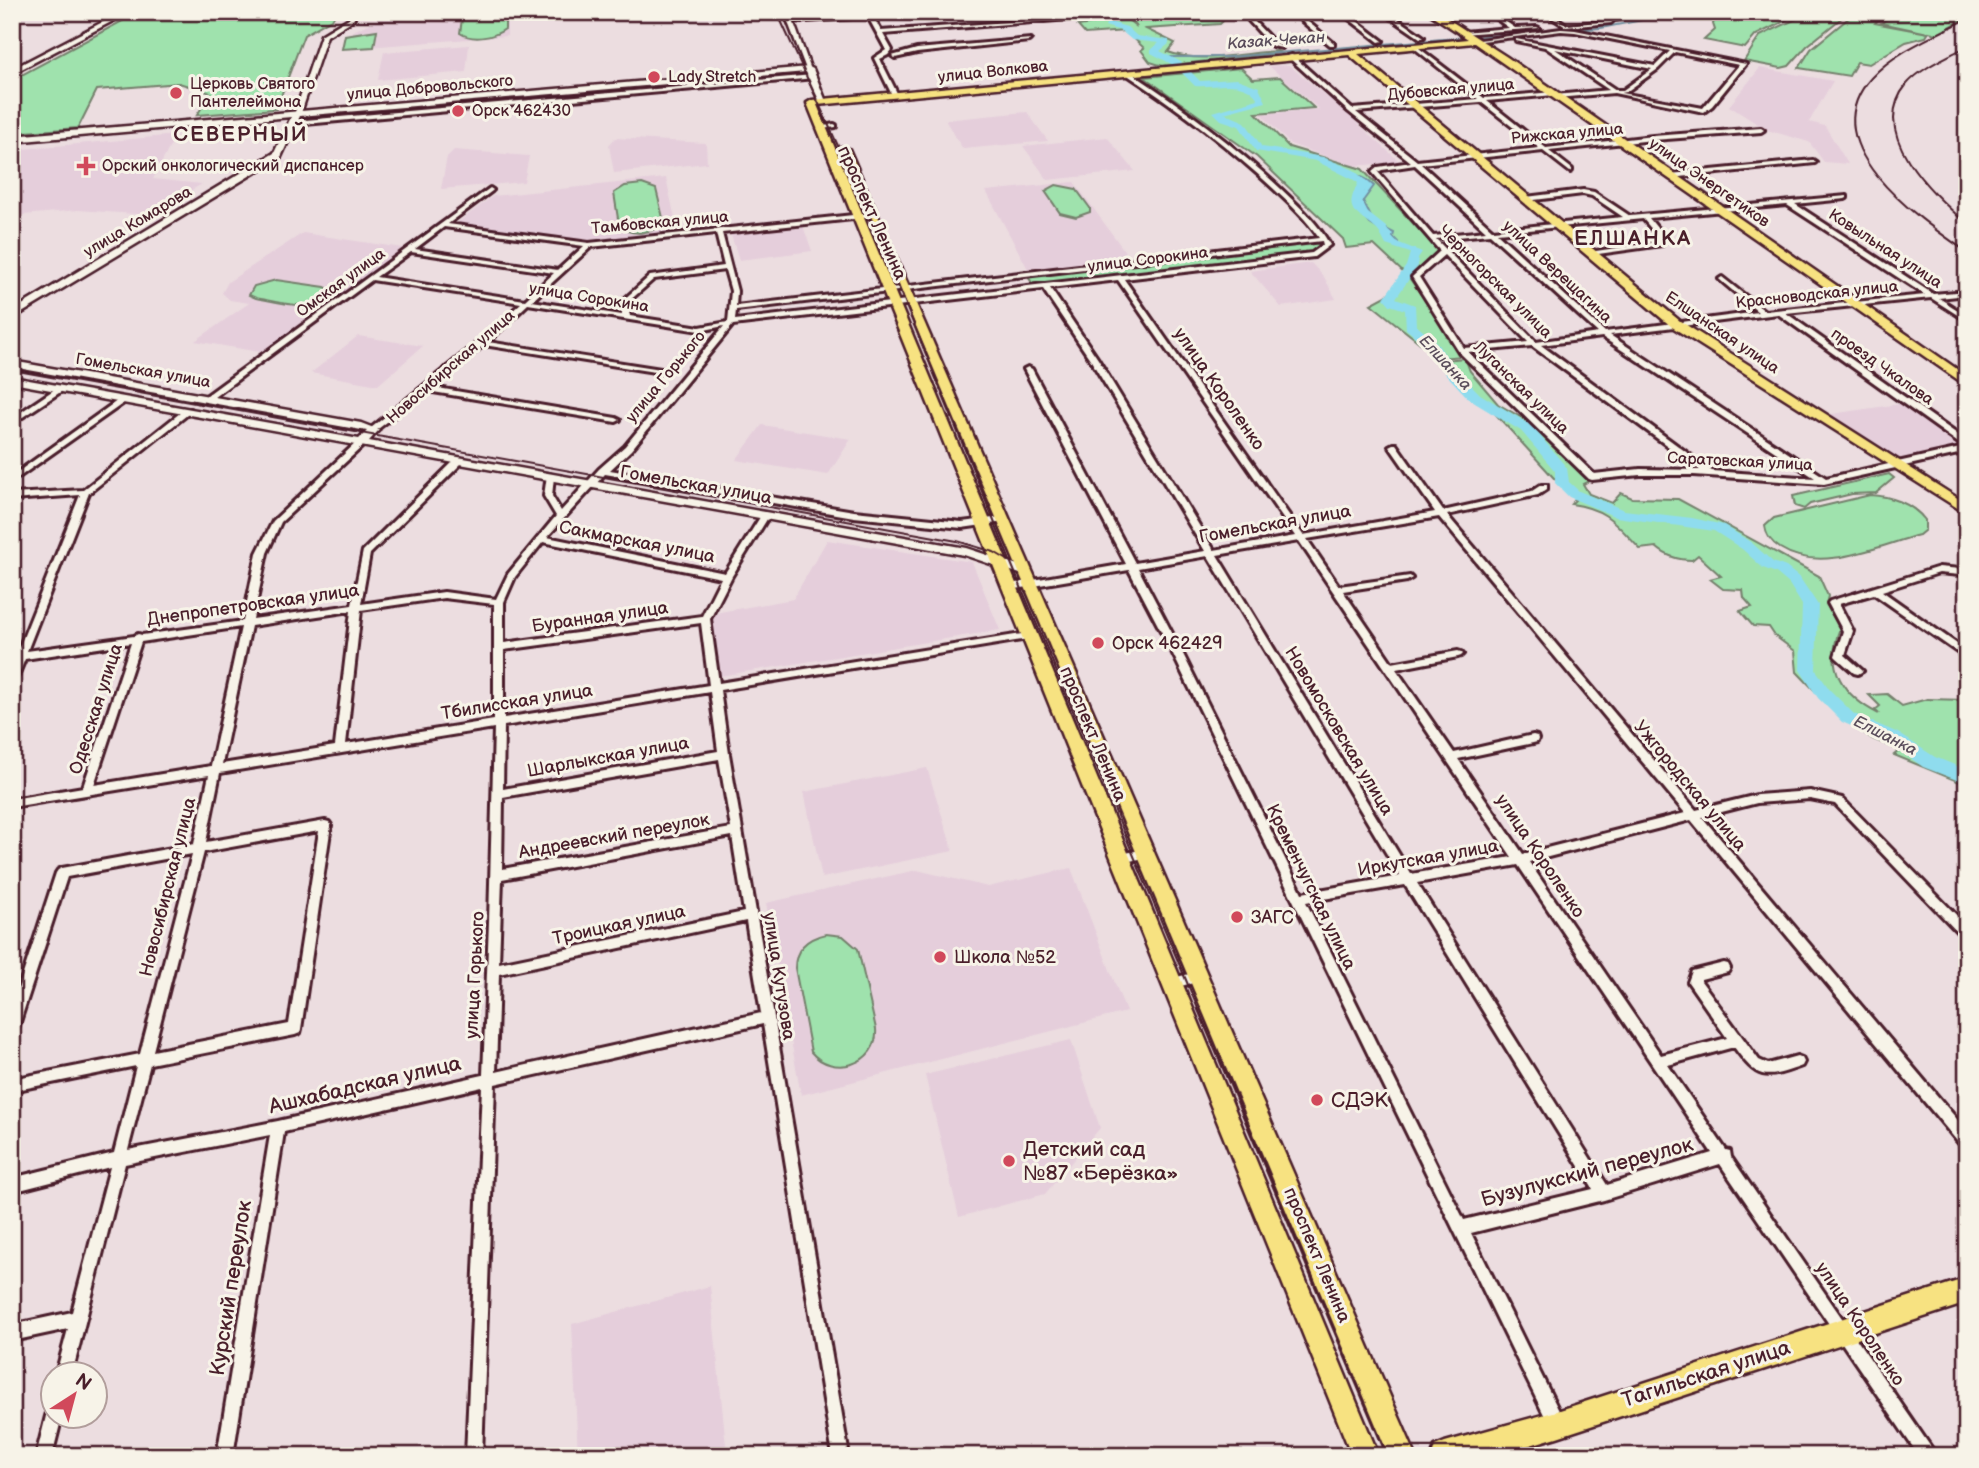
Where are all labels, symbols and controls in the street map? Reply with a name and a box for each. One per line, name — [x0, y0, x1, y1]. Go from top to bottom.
water label: Казак-Чекан — [1226, 28, 1326, 54]
street label: улица Волкова — [937, 57, 1049, 87]
place label: Lady Stretch — [668, 68, 757, 87]
marker: Lady Stretch — [646, 69, 662, 85]
street label: улица Добровольского — [346, 71, 514, 105]
place label: Церковь Святого Пантелеймона — [190, 75, 315, 112]
street label: Дубовская улица — [1387, 75, 1516, 105]
marker: Церковь Святого Пантелеймона — [168, 85, 184, 101]
place label: Орск 462430 — [472, 102, 571, 121]
marker: Орск 462430 — [450, 103, 466, 119]
street label: Рижская улица — [1510, 120, 1625, 148]
district label: СЕВЕРНЫЙ — [173, 121, 309, 147]
street label: улица Энергетиков — [1645, 134, 1774, 232]
street label: проспект Ленина — [833, 143, 911, 284]
marker: Орский онкологический диспансер — [76, 156, 96, 176]
place label: Орский онкологический диспансер — [102, 157, 364, 176]
street label: улица Комарова — [81, 182, 196, 262]
street label: Ковыльная улица — [1825, 205, 1946, 293]
street label: Тамбовская улица — [591, 207, 730, 238]
street label: улица Верещагина — [1499, 217, 1616, 328]
street label: Черногорская улица — [1434, 221, 1556, 343]
district label: ЕЛШАНКА — [1574, 226, 1692, 251]
street label: улица Сорокина — [1087, 243, 1210, 277]
street label: Омская улица — [293, 244, 390, 322]
street label: Красноводская улица — [1735, 277, 1900, 313]
street label: улица Сорокина — [528, 279, 651, 317]
street label: Елшанская улица — [1661, 288, 1783, 378]
street label: Новосибирская улица — [383, 306, 519, 428]
street label: улица Короленко — [1169, 324, 1269, 454]
street label: проезд Чкалова — [1827, 325, 1937, 410]
street label: улица Горького — [622, 327, 710, 427]
water label: Елшанка — [1415, 332, 1475, 394]
street label: Луганская улица — [1469, 337, 1573, 439]
street label: Гомельская улица — [74, 350, 212, 392]
street label: Саратовская улица — [1667, 449, 1814, 475]
street label: Гомельская улица — [618, 461, 774, 509]
street label: Гомельская улица — [1197, 500, 1353, 548]
street label: Сакмарская улица — [557, 517, 717, 567]
street label: Днепропетровская улица — [146, 580, 361, 630]
street label: Буранная улица — [531, 597, 670, 637]
place label: Орск 462429 — [1112, 633, 1223, 654]
marker: Орск 462429 — [1090, 635, 1106, 651]
street label: Одесская улица — [65, 641, 127, 777]
street label: Новомосковская улица — [1280, 643, 1398, 819]
street label: проспект Ленина — [1055, 663, 1131, 805]
street label: Тбилисская улица — [440, 680, 594, 724]
water label: Елшанка — [1850, 712, 1920, 760]
street label: Ужгородская улица — [1629, 717, 1751, 856]
street label: Шарлыкская улица — [525, 732, 691, 782]
street label: улица Короленко — [1491, 790, 1589, 922]
street label: Новосибирская улица — [136, 795, 201, 979]
street label: Кременчугская улица — [1262, 801, 1360, 973]
street label: Андреевский переулок — [516, 809, 711, 863]
street label: Иркутская улица — [1356, 835, 1500, 881]
street label: Троицкая улица — [551, 901, 688, 949]
place label: ЗАГС — [1251, 907, 1294, 928]
marker: ЗАГС — [1229, 909, 1245, 925]
street label: улица Кутузова — [759, 910, 800, 1042]
street label: улица Горького — [461, 911, 489, 1039]
place label: Школа №52 — [954, 947, 1056, 968]
marker: Школа №52 — [932, 949, 948, 965]
street label: Ашхабадская улица — [266, 1051, 464, 1119]
place label: СДЭК — [1331, 1088, 1388, 1113]
marker: СДЭК — [1309, 1092, 1325, 1108]
street label: Бузулукский переулок — [1478, 1132, 1696, 1212]
place label: Детский сад №87 «Берёзка» — [1023, 1137, 1178, 1186]
marker: Детский сад №87 «Берёзка» — [1001, 1153, 1017, 1169]
street label: проспект Ленина — [1279, 1184, 1355, 1326]
street label: Курский переулок — [205, 1199, 257, 1377]
street label: улица Короленко — [1811, 1258, 1909, 1390]
street label: Тагильская улица — [1619, 1335, 1794, 1413]
north arrow — [38, 1360, 108, 1430]
text: N — [71, 1369, 96, 1396]

